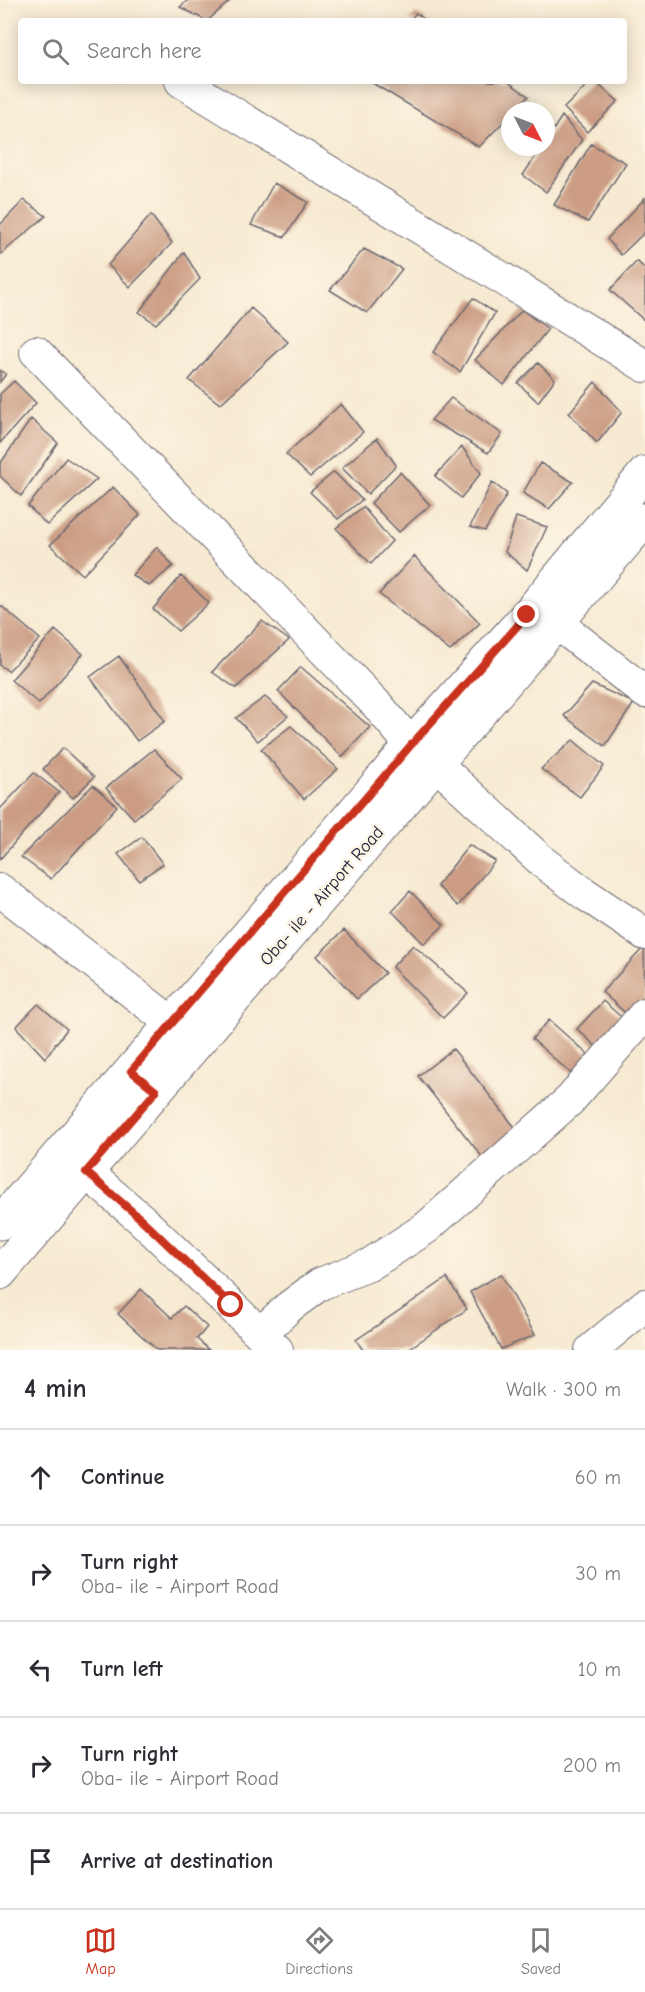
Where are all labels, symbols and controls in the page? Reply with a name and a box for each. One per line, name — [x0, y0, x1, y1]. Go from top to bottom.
search box — [18, 18, 627, 84]
icon: search — [39, 35, 72, 68]
text: Search here — [87, 38, 202, 64]
north arrow — [501, 102, 555, 156]
route end — [513, 601, 539, 627]
street label: Oba- ile - Airport Road — [256, 822, 388, 970]
route start — [217, 1291, 243, 1317]
text: 4 min — [24, 1374, 87, 1404]
text: Walk · 300 m — [506, 1378, 621, 1401]
icon: ahead — [24, 1461, 57, 1494]
text: Continue — [81, 1464, 164, 1490]
text: 60 m — [575, 1466, 621, 1489]
text: Turn right — [81, 1549, 178, 1575]
icon: right — [24, 1557, 57, 1590]
text: 30 m — [575, 1562, 621, 1585]
text: Oba- ile - Airport Road — [81, 1575, 279, 1598]
icon: left — [24, 1653, 57, 1686]
text: Turn left — [81, 1656, 163, 1682]
text: 10 m — [578, 1658, 621, 1681]
text: Turn right — [81, 1741, 178, 1767]
icon: right — [24, 1749, 57, 1782]
text: 200 m — [563, 1754, 621, 1777]
text: Oba- ile - Airport Road — [81, 1767, 279, 1790]
icon: arrive — [24, 1845, 57, 1878]
text: Arrive at destination — [81, 1848, 273, 1874]
tab: Map — [84, 1924, 117, 1978]
tab: Directions — [285, 1924, 353, 1978]
tab: Saved — [521, 1924, 561, 1978]

